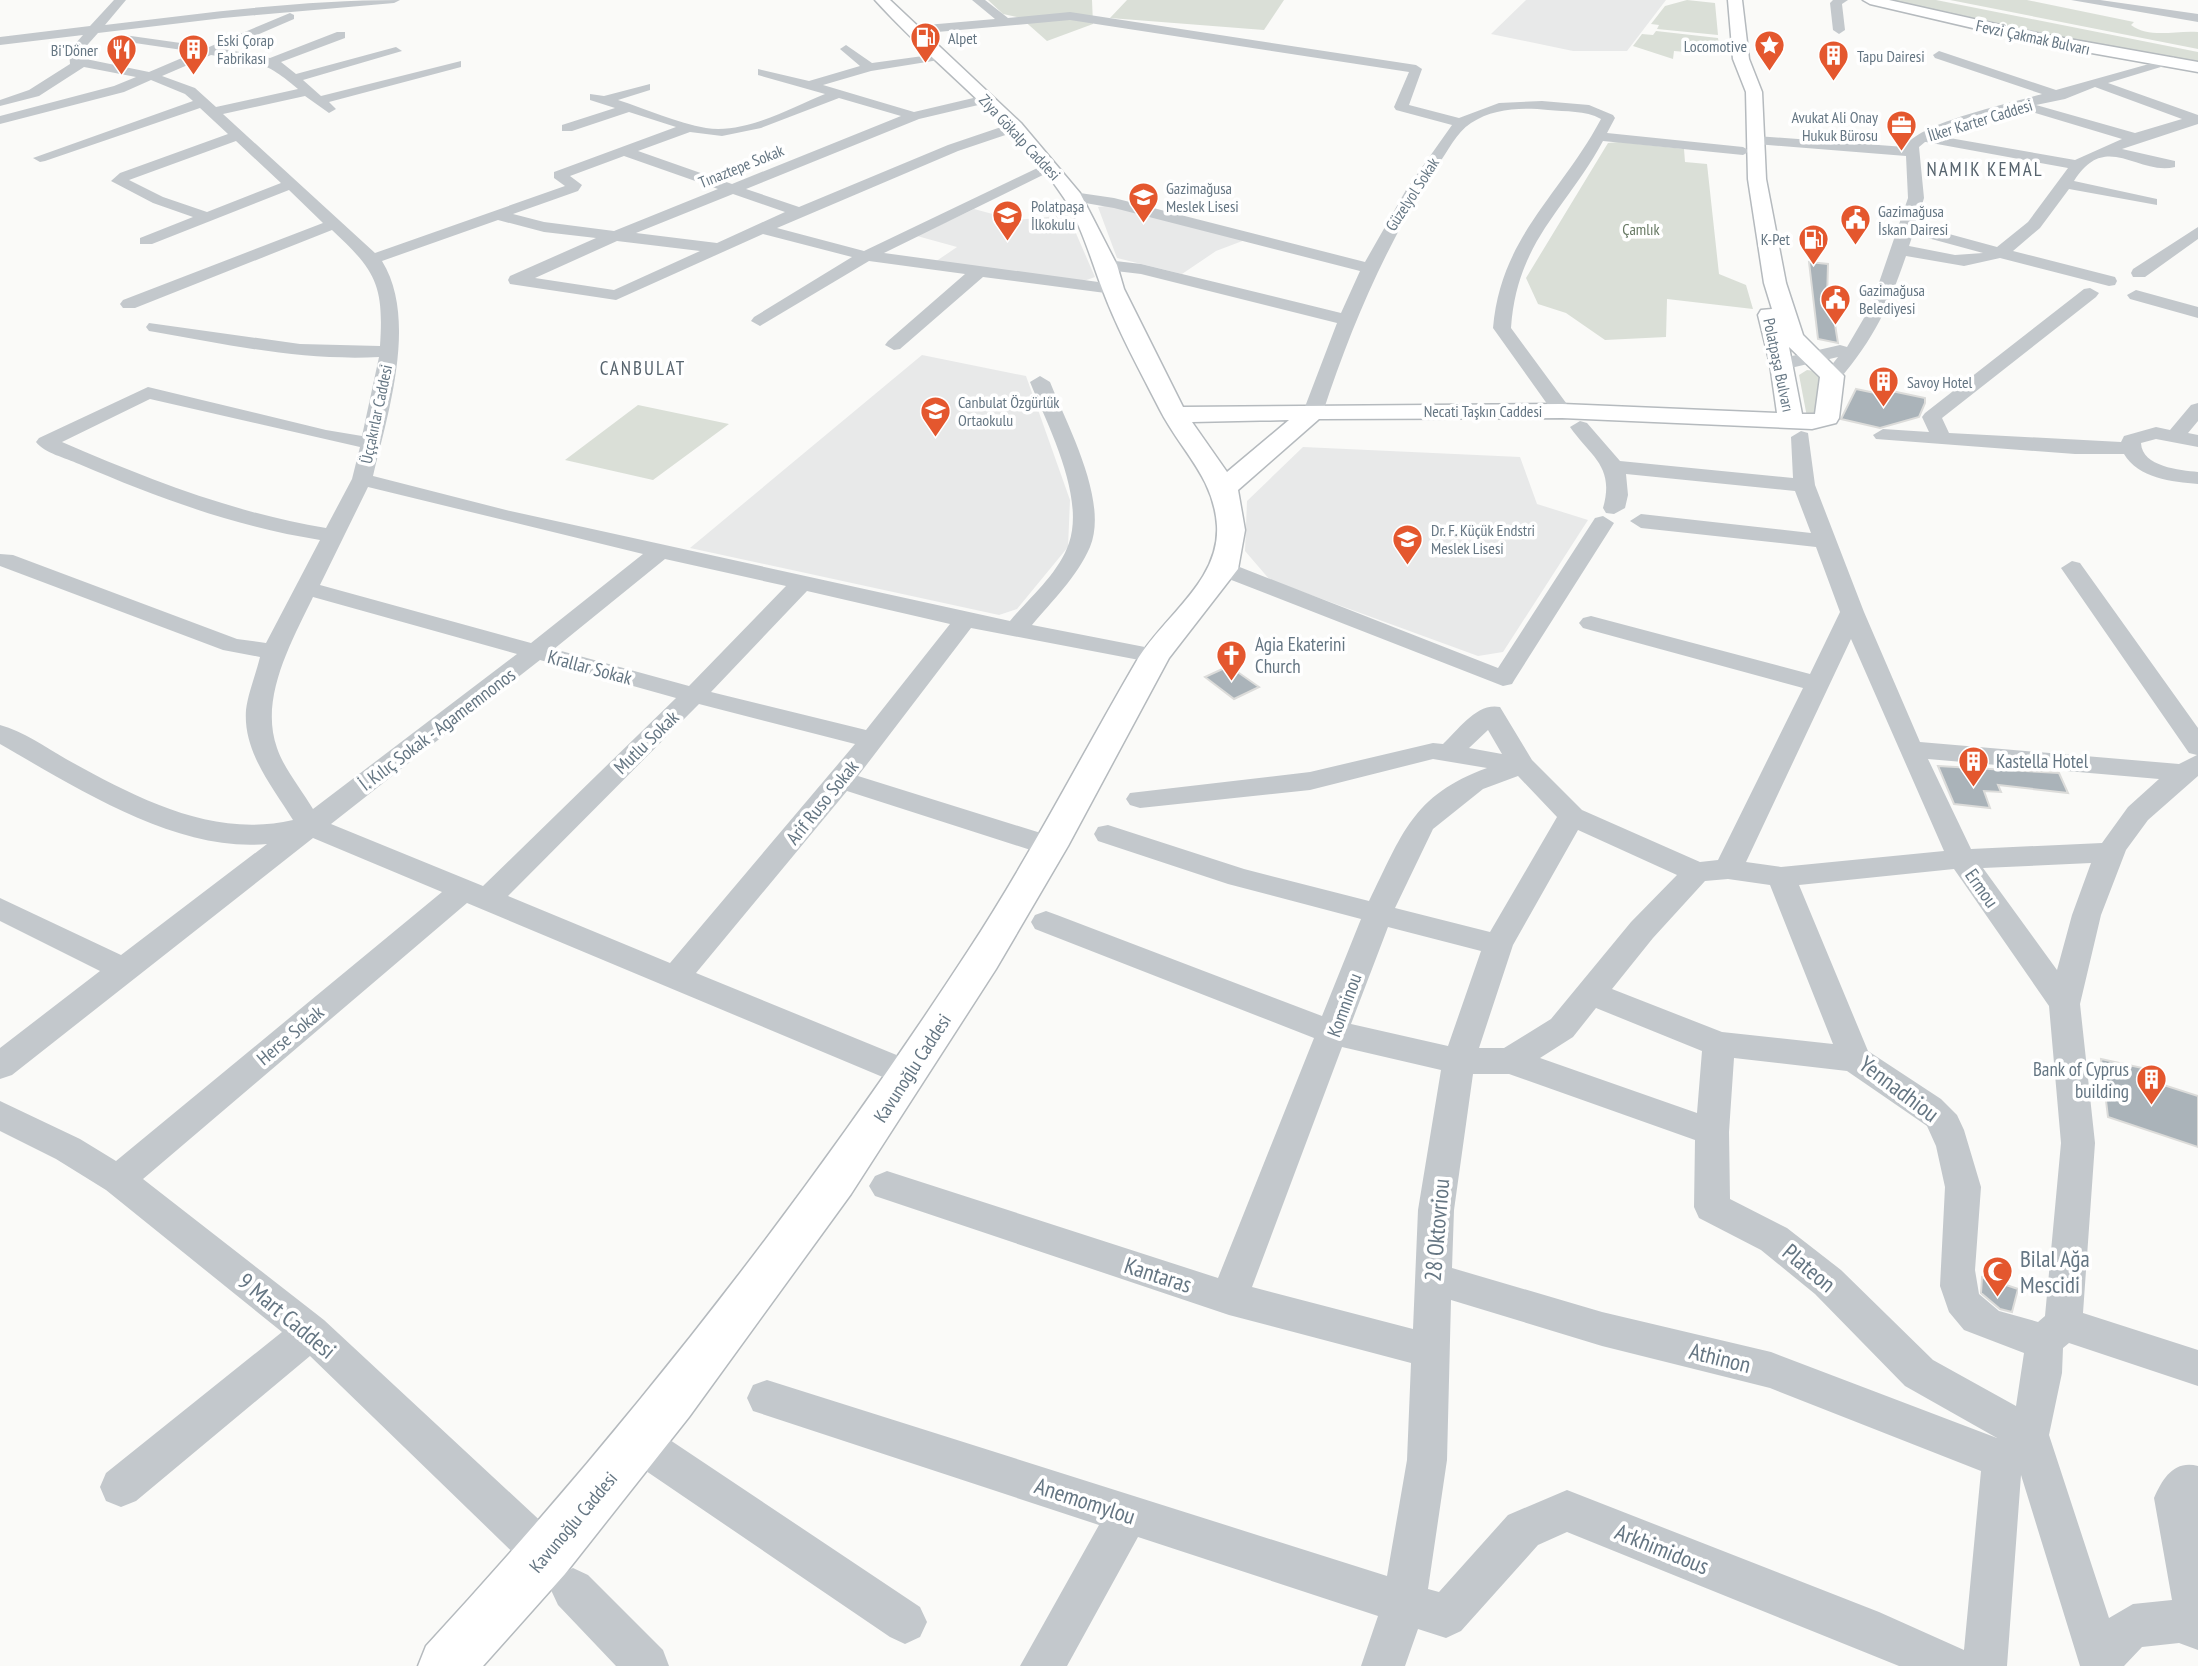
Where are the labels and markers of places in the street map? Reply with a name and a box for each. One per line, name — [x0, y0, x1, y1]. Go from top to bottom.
fuel station icon: Alpet — [908, 21, 942, 65]
place label: Alpet — [948, 28, 978, 48]
place icon: Locomotive — [1753, 29, 1787, 73]
place label: Eski Çorap Fabrikası — [217, 30, 274, 68]
building icon: Eski Çorap Fabrikası — [177, 32, 211, 76]
restaurant icon: Bi'Döner — [104, 33, 138, 77]
place label: Locomotive — [1684, 36, 1747, 56]
building icon: Tapu Dairesi — [1817, 39, 1851, 83]
place label: Bi'Döner — [51, 40, 99, 60]
place label: Tapu Dairesi — [1857, 46, 1925, 66]
place label: Avukat Ali Onay Hukuk Bürosu — [1791, 107, 1878, 145]
office icon: Avukat Ali Onay Hukuk Bürosu — [1884, 109, 1918, 153]
place label: Gazimağusa Meslek Lisesi — [1166, 178, 1239, 216]
school or university icon: Gazimağusa Meslek Lisesi — [1126, 180, 1160, 224]
place label: Polatpaşa İlkokulu — [1031, 196, 1084, 234]
school or university icon: Polatpaşa İlkokulu — [991, 198, 1025, 242]
place label: Gazimağusa İskan Dairesi — [1878, 201, 1948, 239]
public building icon: Gazimağusa İskan Dairesi — [1838, 203, 1872, 247]
fuel station icon: K-Pet — [1796, 222, 1830, 266]
place label: K-Pet — [1761, 229, 1791, 249]
place label: Gazimağusa Belediyesi — [1859, 280, 1925, 318]
public building icon: Gazimağusa Belediyesi — [1819, 282, 1853, 326]
building icon: Savoy Hotel — [1867, 365, 1901, 409]
place label: Savoy Hotel — [1907, 372, 1973, 392]
place label: Canbulat Özgürlük Ortaokulu — [958, 392, 1060, 430]
school or university icon: Canbulat Özgürlük Ortaokulu — [918, 394, 952, 438]
place label: Dr. F. Küçük Endstri Meslek Lisesi — [1431, 520, 1535, 558]
school or university icon: Dr. F. Küçük Endstri Meslek Lisesi — [1391, 522, 1425, 566]
place label: Agia Ekaterini Church — [1255, 632, 1346, 678]
church icon: Agia Ekaterini Church — [1215, 638, 1249, 682]
building icon: Kastella Hotel — [1956, 744, 1990, 788]
place label: Kastella Hotel — [1996, 749, 2089, 773]
place label: Bank of Cyprus building — [2033, 1057, 2129, 1103]
building icon: Bank of Cyprus building — [2135, 1063, 2169, 1107]
place label: Bilal Ağa Mescidi — [2020, 1244, 2090, 1299]
mosque icon: Bilal Ağa Mescidi — [1980, 1255, 2014, 1299]

